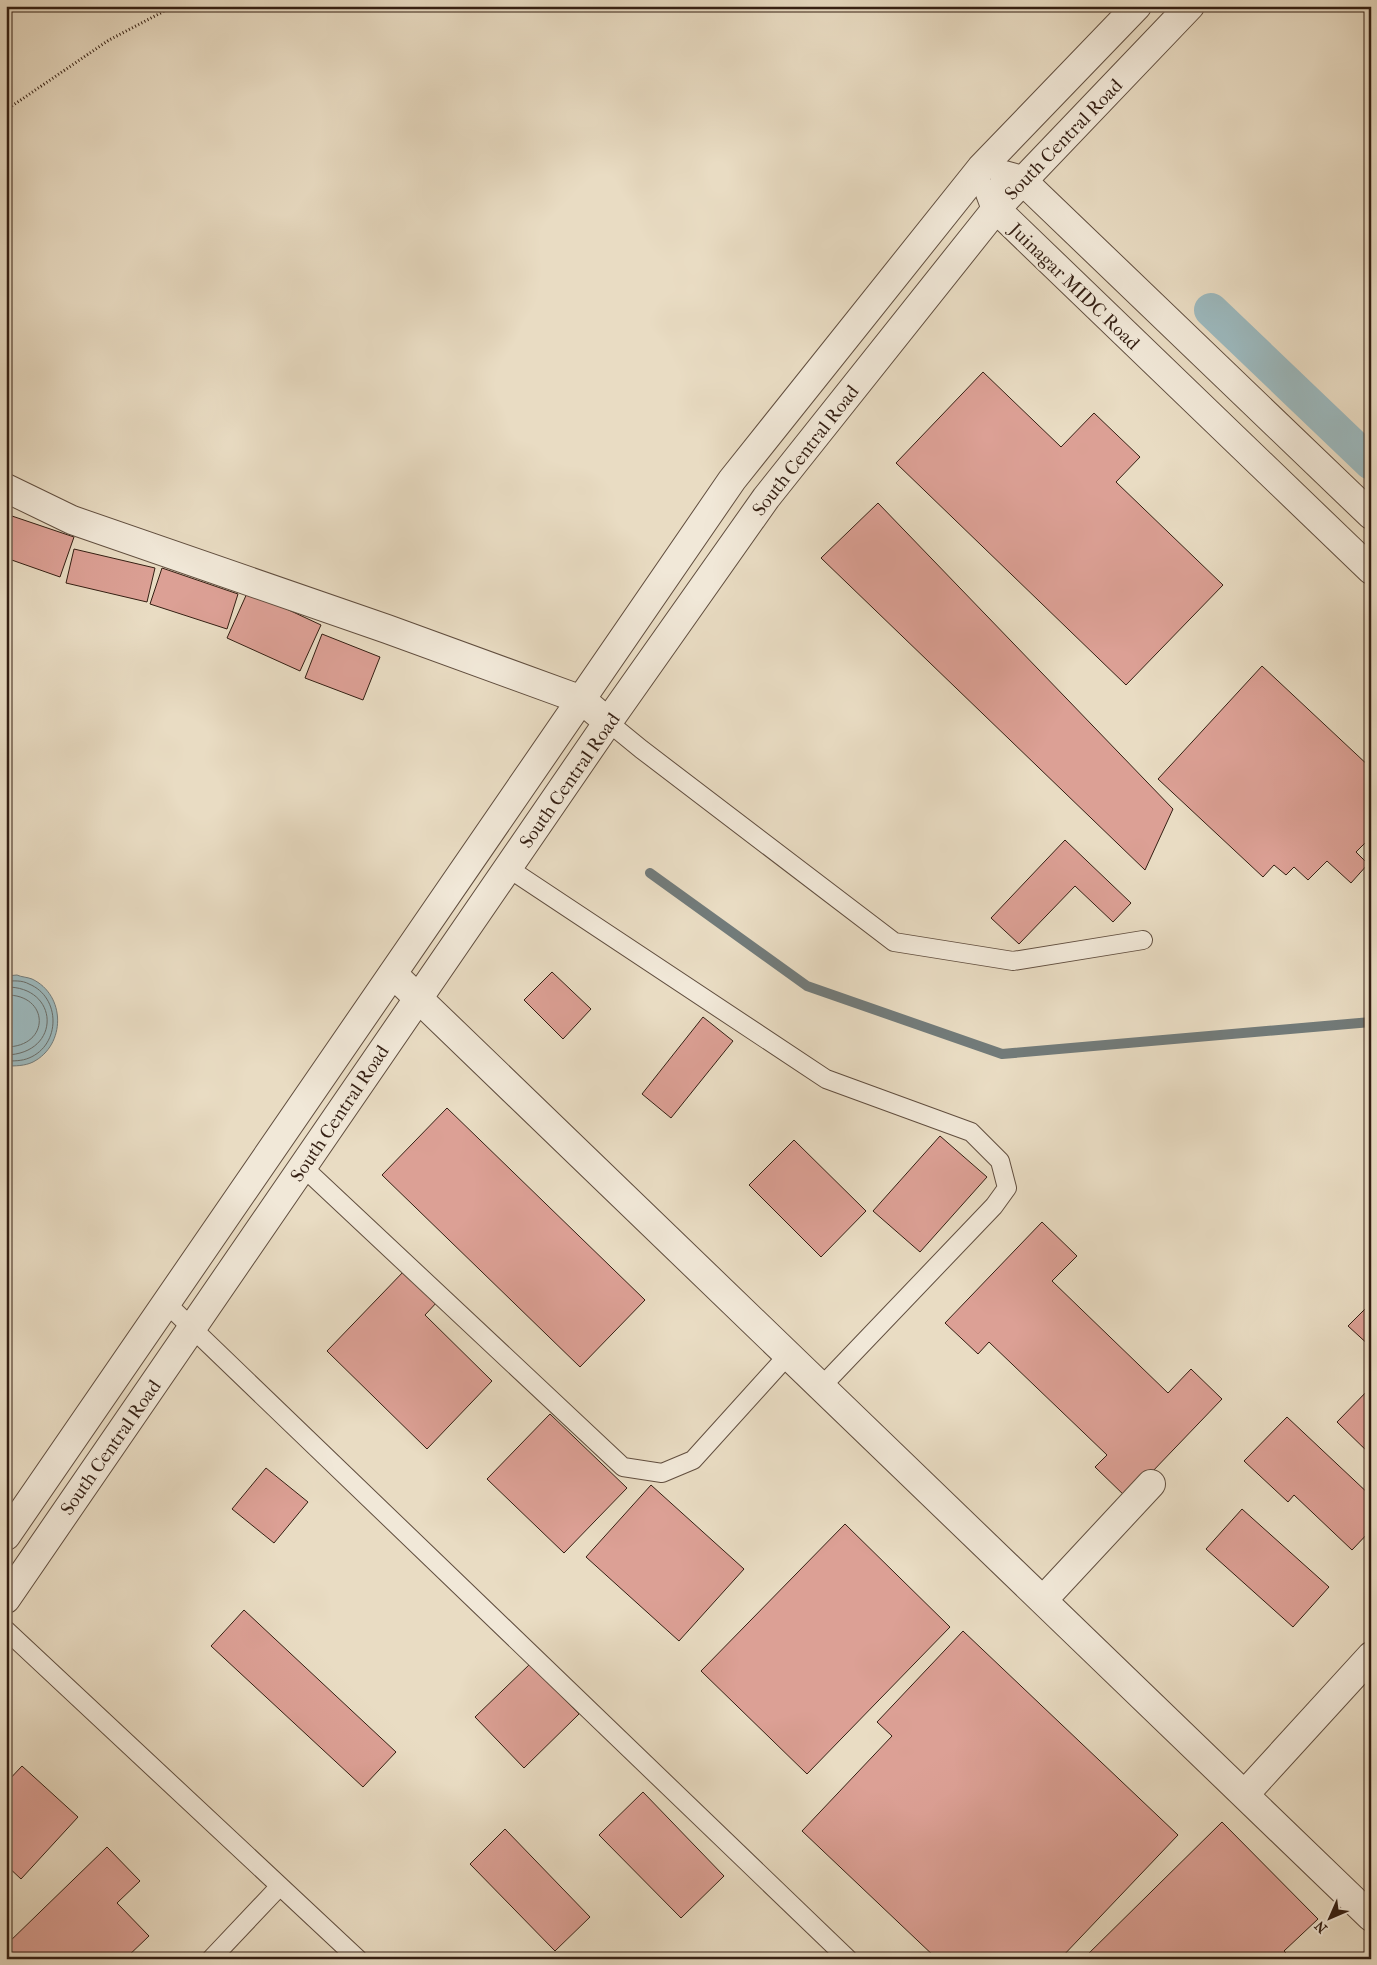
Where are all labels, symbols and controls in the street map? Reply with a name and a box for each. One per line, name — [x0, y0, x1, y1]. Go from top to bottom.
street label: South Central Road — [1000, 74, 1128, 205]
street label: Juinagar MIDC Road — [1003, 217, 1144, 355]
street label: South Central Road — [748, 380, 864, 520]
street label: South Central Road — [515, 708, 625, 852]
street label: South Central Road — [286, 1041, 394, 1186]
street label: South Central Road — [56, 1375, 166, 1519]
north arrow — [1304, 1892, 1354, 1942]
text: N — [1311, 1917, 1331, 1937]

